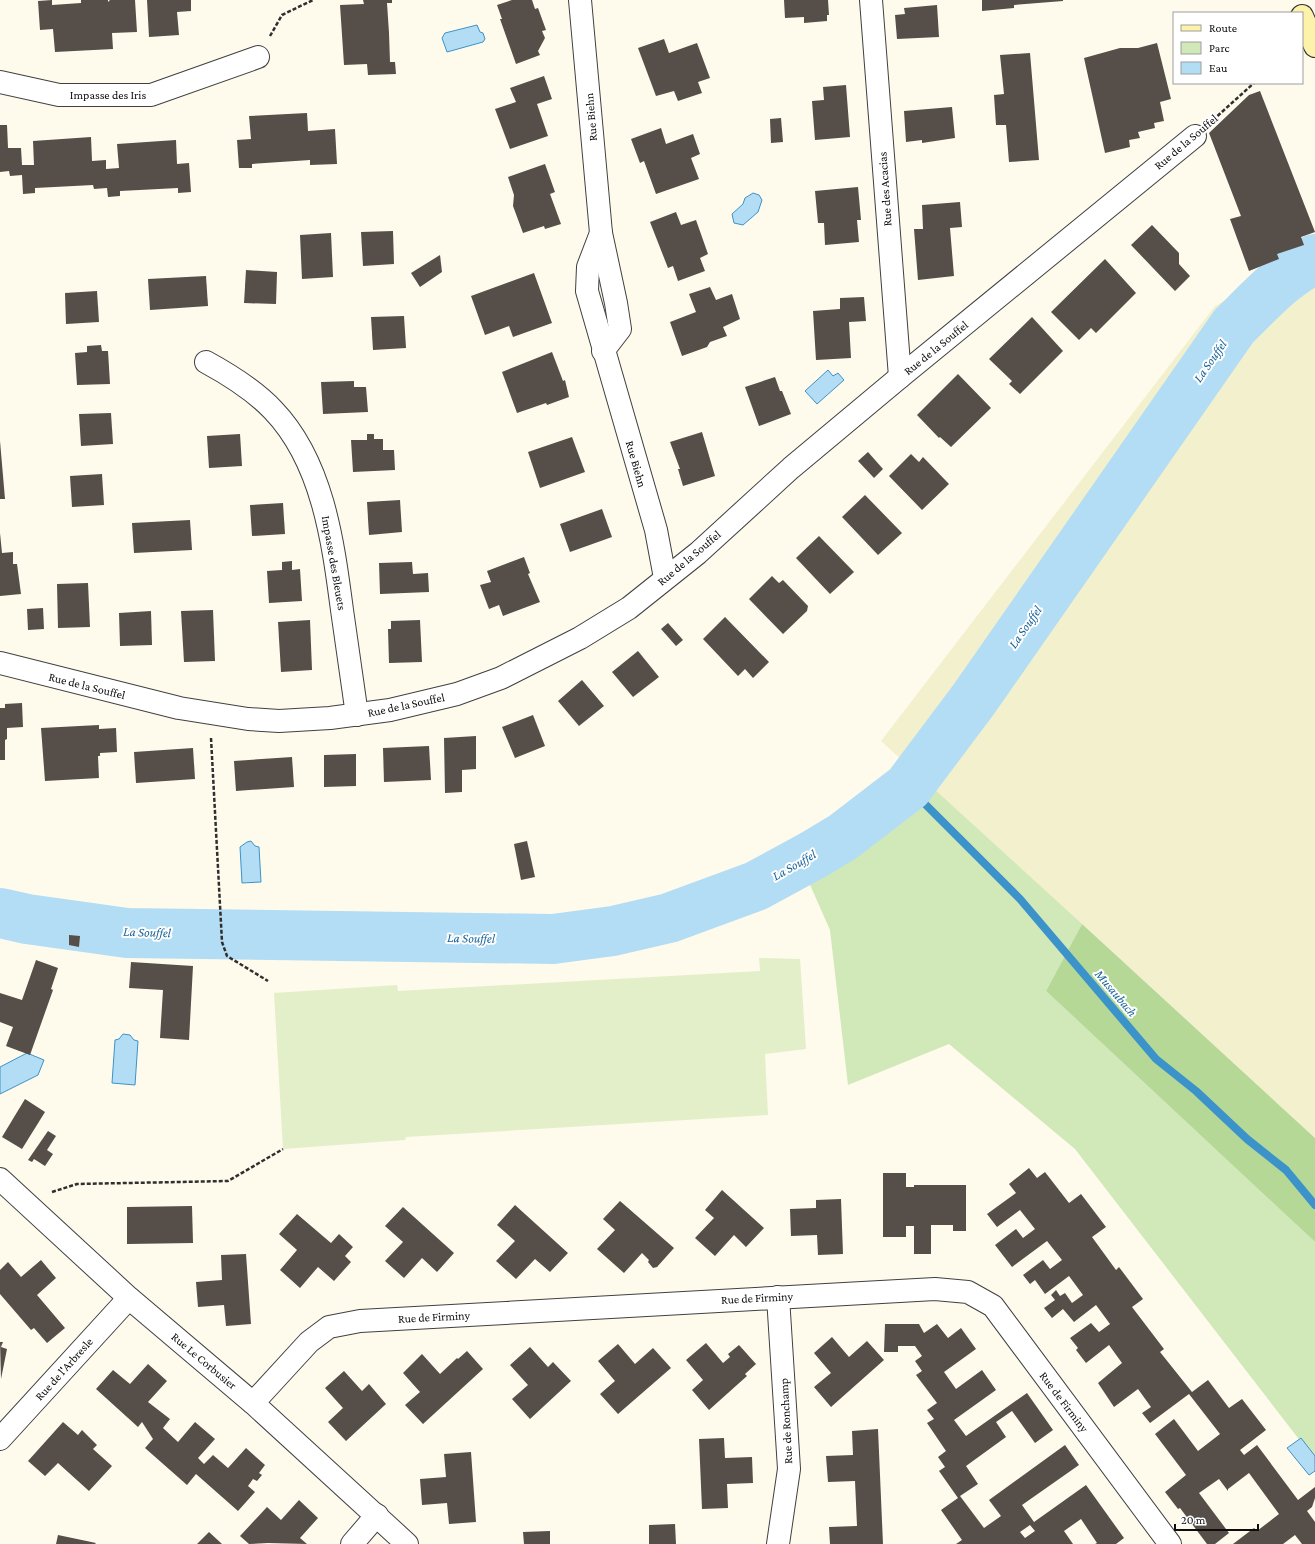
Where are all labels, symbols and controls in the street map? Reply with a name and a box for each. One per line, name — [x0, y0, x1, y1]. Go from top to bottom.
legend — [1173, 12, 1303, 84]
text: Route — [1209, 21, 1237, 35]
text: Parc — [1209, 41, 1229, 55]
text: Eau — [1209, 61, 1228, 75]
street label: Impasse des Iris — [70, 88, 146, 102]
street label: Rue Biehn — [582, 92, 600, 142]
street label: Rue de la Souffel — [1151, 111, 1221, 173]
street label: Rue des Acacias — [875, 151, 895, 227]
street label: Rue de la Souffel — [901, 318, 971, 378]
water label: La Souffel — [1190, 336, 1230, 385]
street label: Rue Biehn — [623, 439, 650, 490]
street label: Impasse des Bleuets — [319, 515, 349, 612]
street label: Rue de la Souffel — [654, 527, 724, 589]
water label: La Souffel — [1005, 602, 1045, 651]
street label: Rue de la Souffel — [47, 670, 127, 702]
street label: Rue de la Souffel — [366, 690, 446, 720]
water label: La Souffel — [770, 846, 819, 883]
water label: La Souffel — [123, 924, 172, 940]
water label: La Souffel — [447, 930, 496, 946]
water label: Musaubach — [1091, 966, 1140, 1020]
street label: Rue de Firminy — [721, 1289, 794, 1307]
street label: Rue de Firminy — [398, 1308, 471, 1326]
street label: Rue Le Corbusier — [168, 1330, 240, 1393]
street label: Rue de l'Arbresle — [32, 1335, 96, 1403]
street label: Rue de Firminy — [1037, 1369, 1092, 1435]
street label: Rue de Ronchamp — [777, 1378, 795, 1464]
scale bar — [1175, 1506, 1258, 1532]
text: 20 m — [1181, 1513, 1206, 1527]

